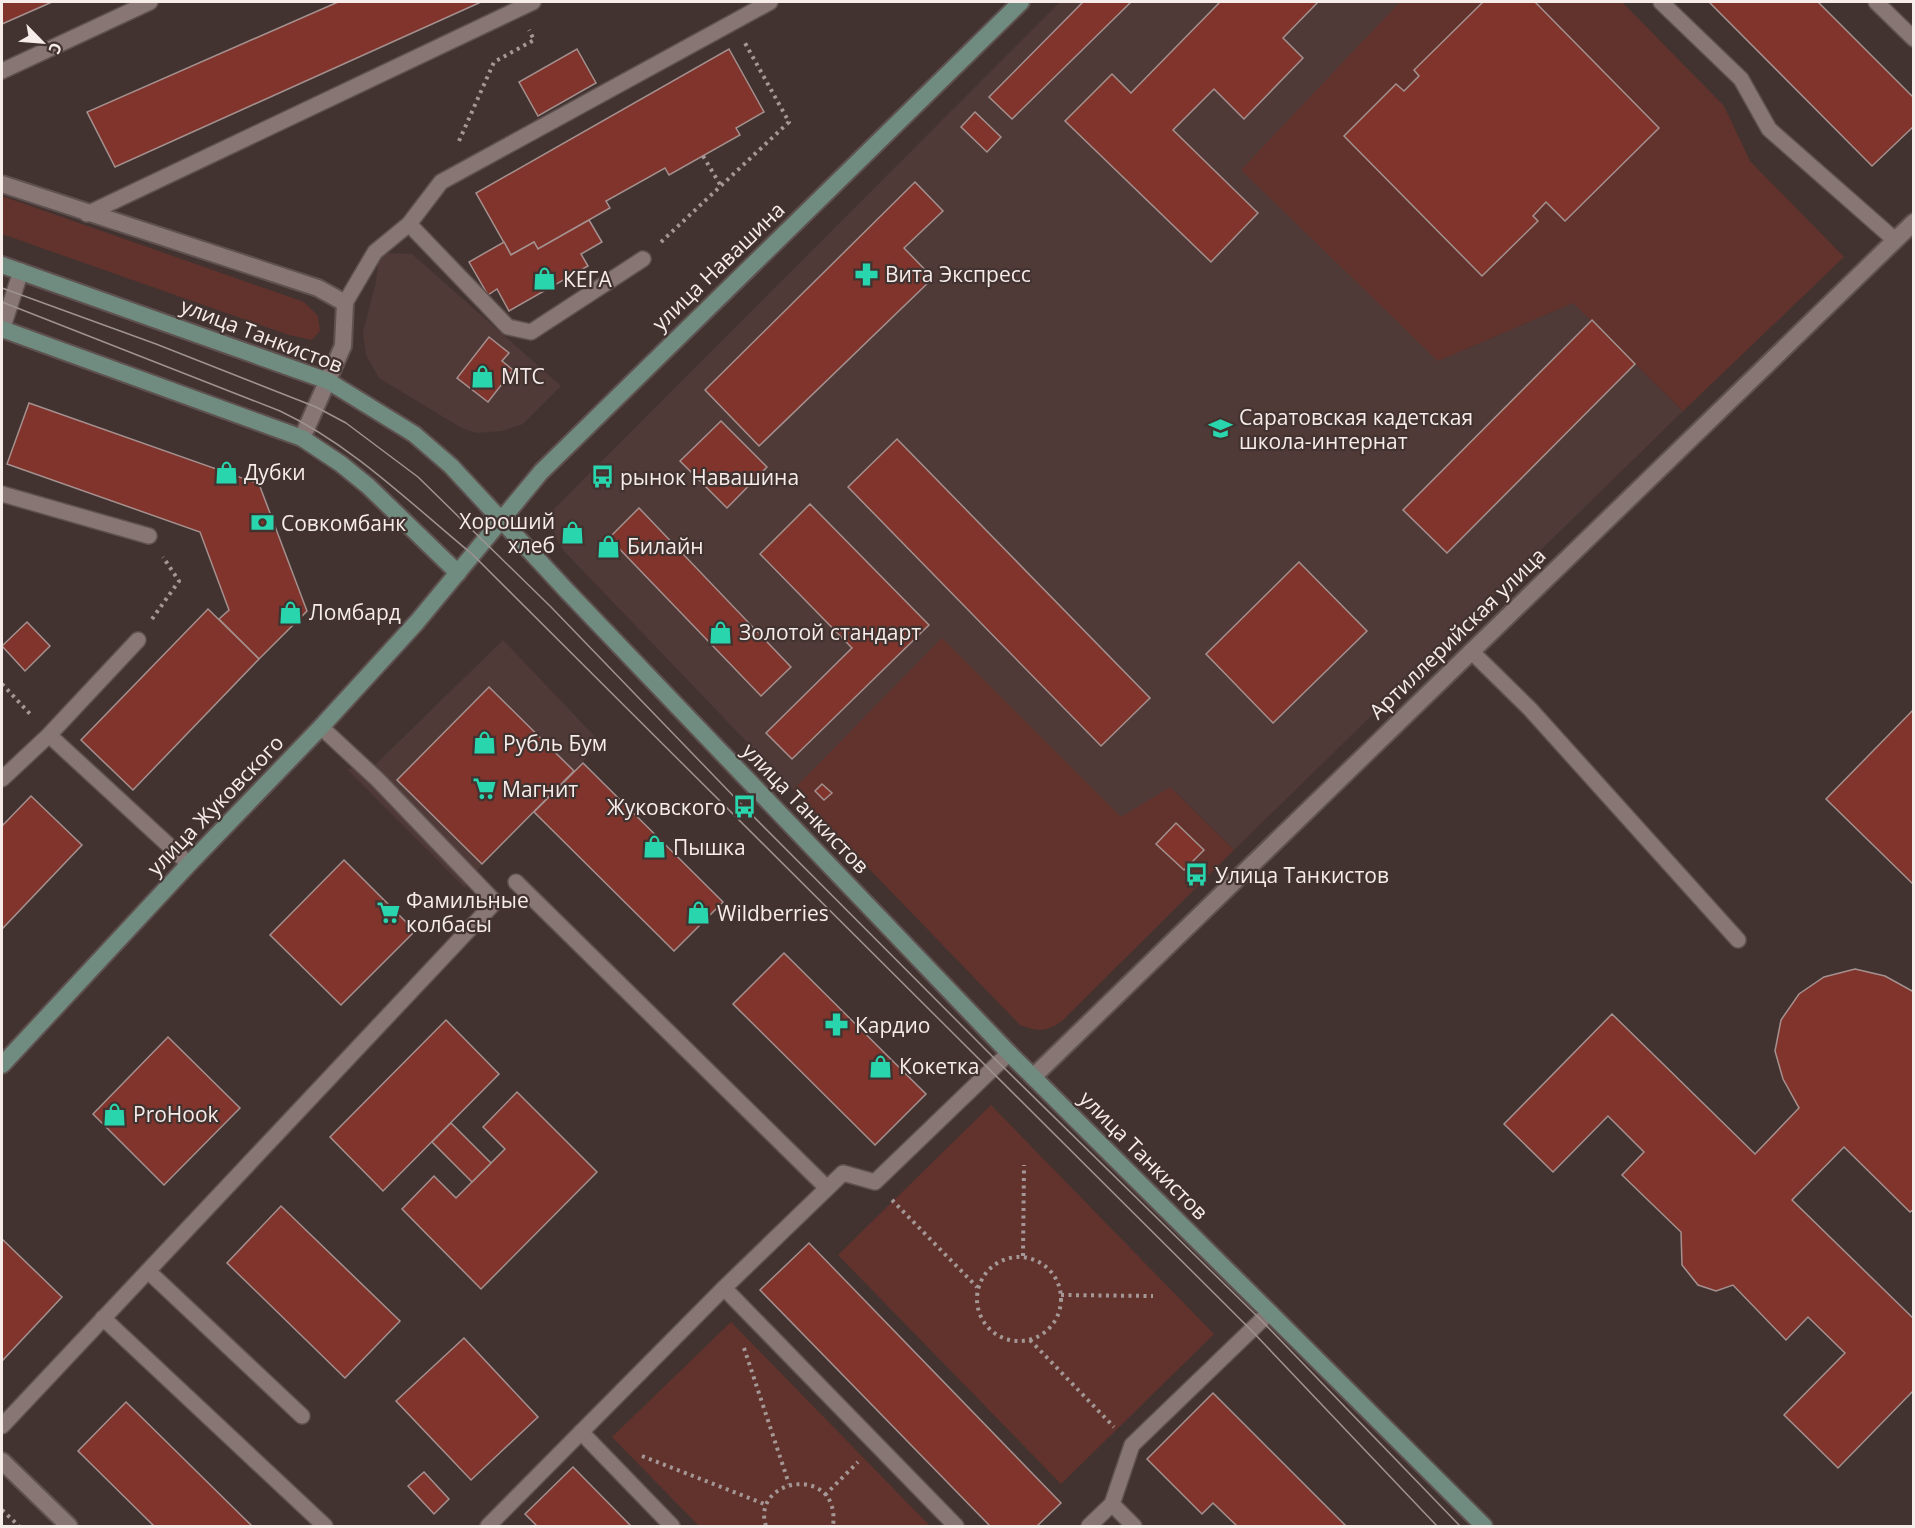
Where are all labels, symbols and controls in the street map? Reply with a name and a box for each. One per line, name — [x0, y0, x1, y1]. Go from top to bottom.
north arrow — [12, 12, 72, 72]
text: С — [43, 39, 68, 58]
street label: улица Навашина — [646, 195, 790, 337]
place label: Вита Экспресс — [885, 260, 1031, 288]
pharmacy icon: Вита Экспресс — [854, 261, 880, 287]
place label: КЕГА — [563, 265, 612, 293]
shop icon: КЕГА — [532, 266, 558, 292]
street label: улица Танкистов — [177, 291, 347, 379]
place label: МТС — [501, 362, 545, 390]
shop icon: МТС — [470, 363, 496, 389]
place label: Саратовская кадетская школа-интернат — [1239, 403, 1473, 455]
school or university icon: Саратовская кадетская школа-интернат — [1208, 416, 1234, 442]
place label: Дубки — [244, 458, 306, 486]
shop icon: Дубки — [213, 459, 239, 485]
place label: рынок Навашина — [620, 463, 799, 491]
bus stop icon: рынок Навашина — [589, 464, 615, 490]
place label: Хороший хлеб — [459, 507, 555, 559]
place label: Совкомбанк — [281, 509, 406, 537]
bank icon: Совкомбанк — [250, 510, 276, 536]
shop icon: Хороший хлеб — [560, 520, 586, 546]
place label: Билайн — [627, 532, 704, 560]
shop icon: Билайн — [596, 533, 622, 559]
street label: Артиллерийская улица — [1363, 541, 1551, 725]
place label: Ломбард — [309, 598, 401, 626]
shop icon: Ломбард — [278, 599, 304, 625]
place label: Золотой стандарт — [739, 618, 921, 646]
shop icon: Золотой стандарт — [708, 619, 734, 645]
street label: улица Жуковского — [141, 729, 289, 881]
place label: Рубль Бум — [503, 729, 607, 757]
shop icon: Рубль Бум — [472, 730, 498, 756]
street label: улица Танкистов — [736, 737, 876, 879]
place label: Магнит — [502, 775, 578, 803]
supermarket icon: Магнит — [471, 776, 497, 802]
place label: Жуковского — [607, 793, 726, 821]
bus stop icon: Жуковского — [731, 794, 757, 820]
place label: Пышка — [673, 833, 746, 861]
shop icon: Пышка — [642, 834, 668, 860]
place label: Улица Танкистов — [1215, 861, 1389, 889]
bus stop icon: Улица Танкистов — [1184, 862, 1210, 888]
place label: Фамильные колбасы — [406, 886, 529, 938]
supermarket icon: Фамильные колбасы — [375, 899, 401, 925]
place label: Wildberries — [717, 899, 829, 927]
shop icon: Wildberries — [686, 900, 712, 926]
place label: Кардио — [855, 1011, 930, 1039]
pharmacy icon: Кардио — [824, 1012, 850, 1038]
place label: Кокетка — [899, 1052, 979, 1080]
shop icon: Кокетка — [868, 1053, 894, 1079]
street label: улица Танкистов — [1073, 1084, 1215, 1226]
place label: ProHook — [133, 1100, 219, 1128]
shop icon: ProHook — [102, 1101, 128, 1127]

